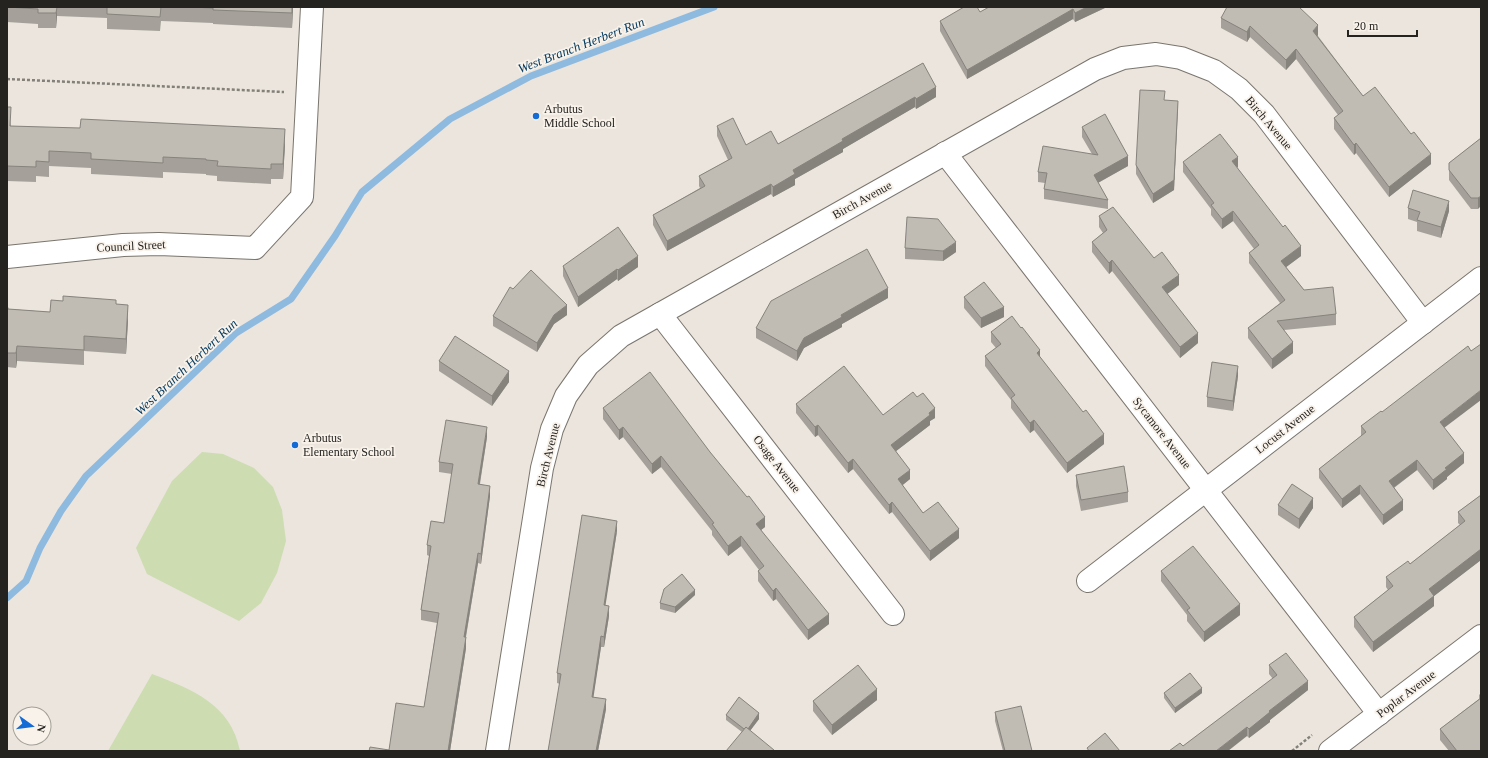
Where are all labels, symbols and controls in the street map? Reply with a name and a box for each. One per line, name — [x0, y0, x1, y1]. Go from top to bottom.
scale bar — [1348, 12, 1417, 38]
water label: West Branch Herbert Run — [516, 14, 646, 76]
text: 20 m — [1354, 19, 1379, 33]
street label: Birch Avenue — [1243, 93, 1295, 153]
place label: Arbutus Middle School — [544, 102, 616, 130]
marker: Arbutus Middle School — [531, 111, 541, 121]
street label: Birch Avenue — [830, 178, 894, 222]
street label: Council Street — [96, 237, 166, 255]
water label: West Branch Herbert Run — [132, 316, 240, 418]
street label: Sycamore Avenue — [1130, 395, 1194, 471]
street label: Locust Avenue — [1253, 401, 1317, 457]
street label: Birch Avenue — [533, 422, 563, 488]
place label: Arbutus Elementary School — [303, 431, 395, 459]
street label: Osage Avenue — [750, 433, 804, 495]
marker: Arbutus Elementary School — [290, 440, 300, 450]
street label: Poplar Avenue — [1374, 667, 1438, 721]
north arrow — [12, 706, 52, 746]
text: N — [35, 723, 48, 734]

